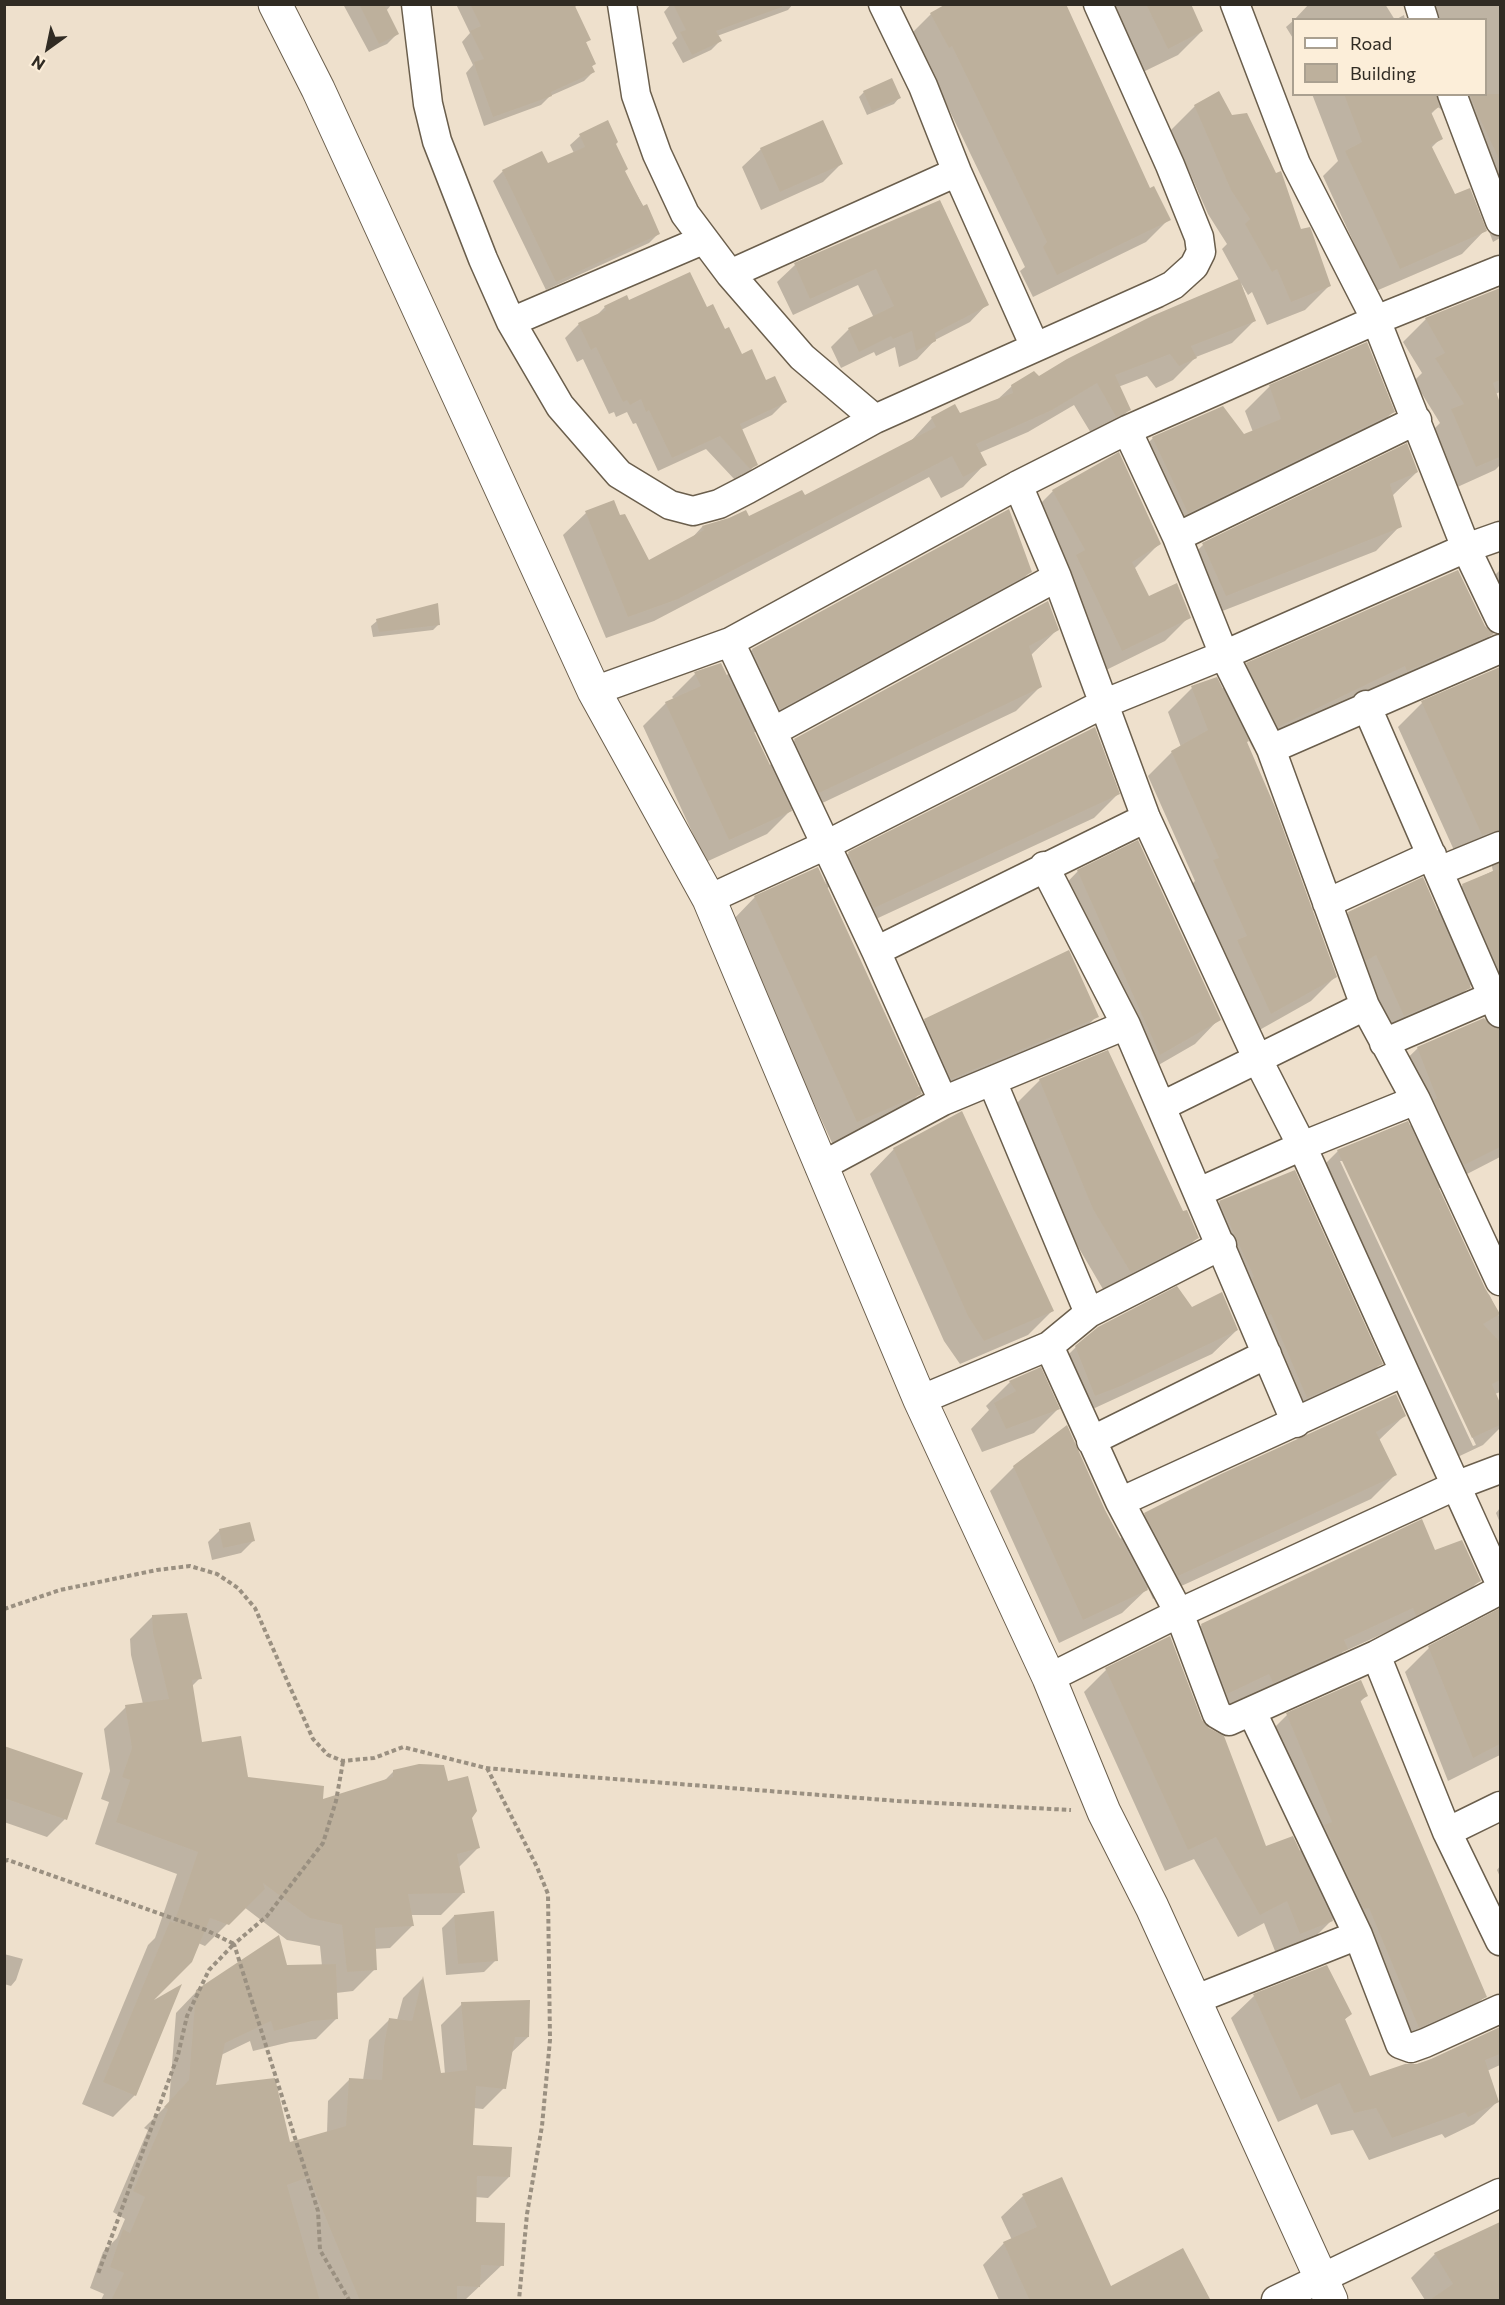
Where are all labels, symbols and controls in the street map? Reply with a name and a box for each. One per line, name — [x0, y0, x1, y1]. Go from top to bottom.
north arrow — [18, 18, 78, 78]
legend — [1292, 18, 1487, 96]
text: Road — [1350, 32, 1392, 54]
text: N — [28, 52, 48, 75]
text: Building — [1350, 62, 1416, 84]

